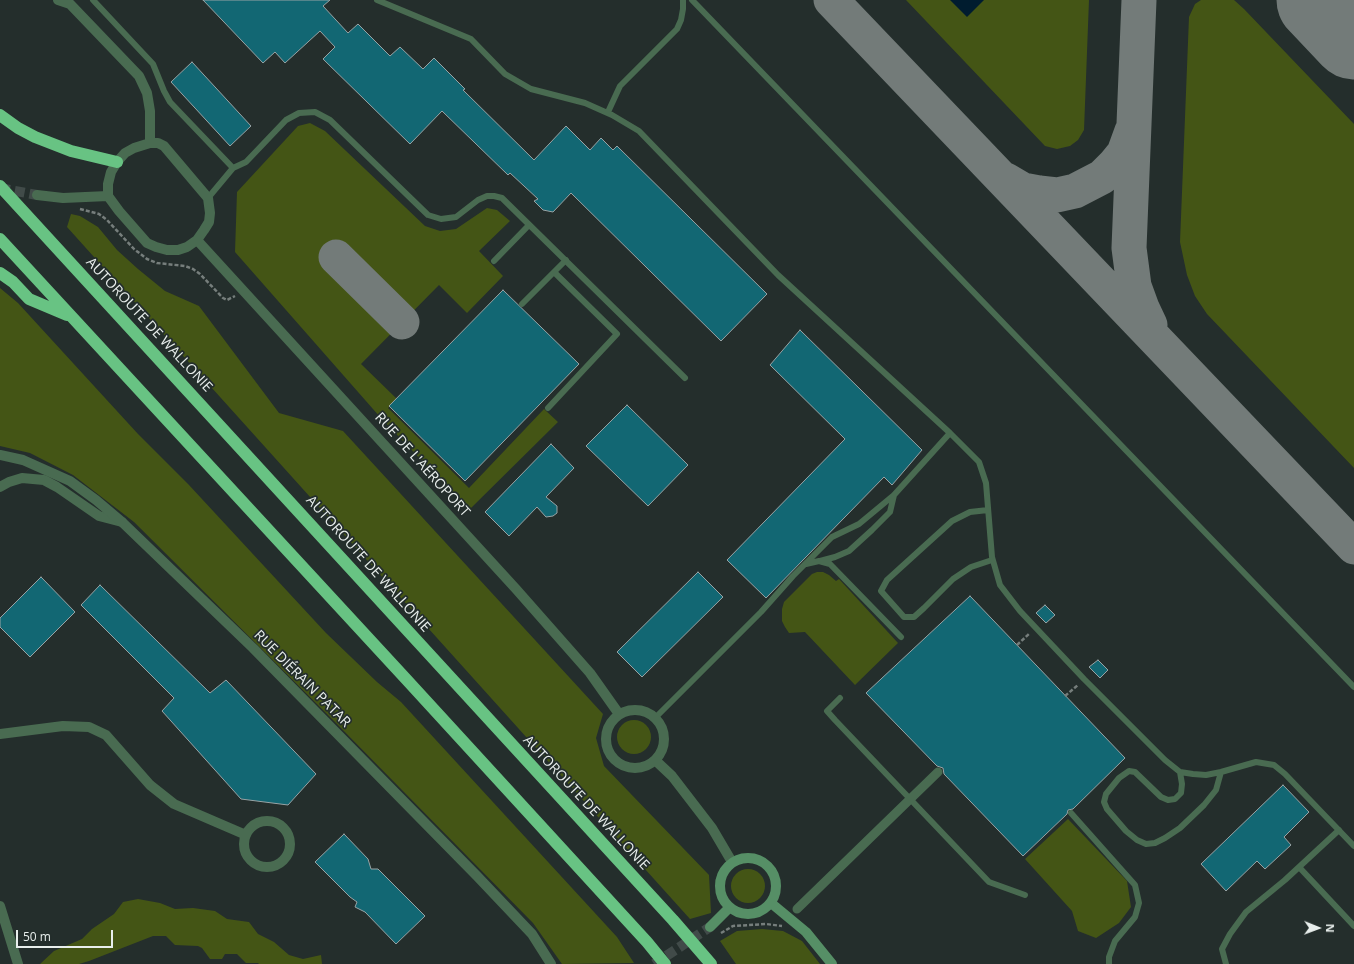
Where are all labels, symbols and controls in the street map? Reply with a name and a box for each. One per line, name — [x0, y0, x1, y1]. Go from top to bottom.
street label: AUTOROUTE DE WALLONIE — [82, 254, 216, 396]
street label: RUE DE L'AÉROPORT — [371, 410, 473, 520]
street label: AUTOROUTE DE WALLONIE — [302, 492, 434, 636]
street label: RUE DIÉRAIN PATAR — [250, 627, 354, 731]
street label: AUTOROUTE DE WALLONIE — [519, 732, 653, 874]
north arrow — [1298, 908, 1338, 948]
scale bar — [18, 922, 115, 948]
text: N — [1323, 924, 1338, 933]
text: 50 m — [23, 928, 51, 945]

